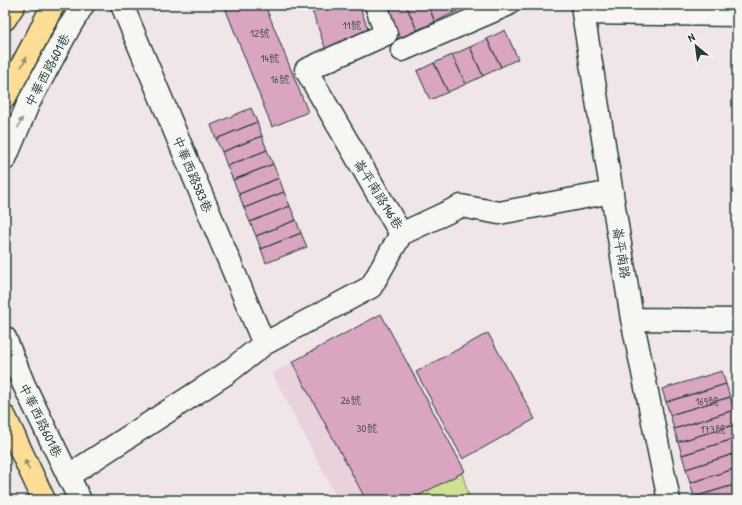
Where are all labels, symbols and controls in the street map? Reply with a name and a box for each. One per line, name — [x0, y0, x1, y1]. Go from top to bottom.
house number: 11號 — [343, 18, 362, 32]
house number: 12號 — [250, 26, 270, 40]
north arrow — [676, 26, 716, 66]
street label: 中華西路601巷 — [20, 30, 74, 110]
text: N — [685, 30, 697, 45]
house number: 14號 — [260, 51, 280, 65]
one-way arrow — [20, 56, 27, 68]
house number: 16號 — [270, 72, 290, 86]
one-way arrow — [17, 117, 23, 129]
street label: 中華西路583巷 — [169, 133, 217, 215]
street label: 崙平南路146巷 — [350, 155, 408, 233]
street label: 崙平南路 — [609, 226, 635, 280]
street label: 中華西路601巷 — [15, 380, 67, 460]
house number: 26號 — [341, 393, 361, 407]
house number: 169號 — [695, 394, 719, 408]
house number: 30號 — [357, 421, 377, 435]
house number: 173號 — [700, 422, 726, 436]
one-way arrow — [24, 459, 30, 470]

